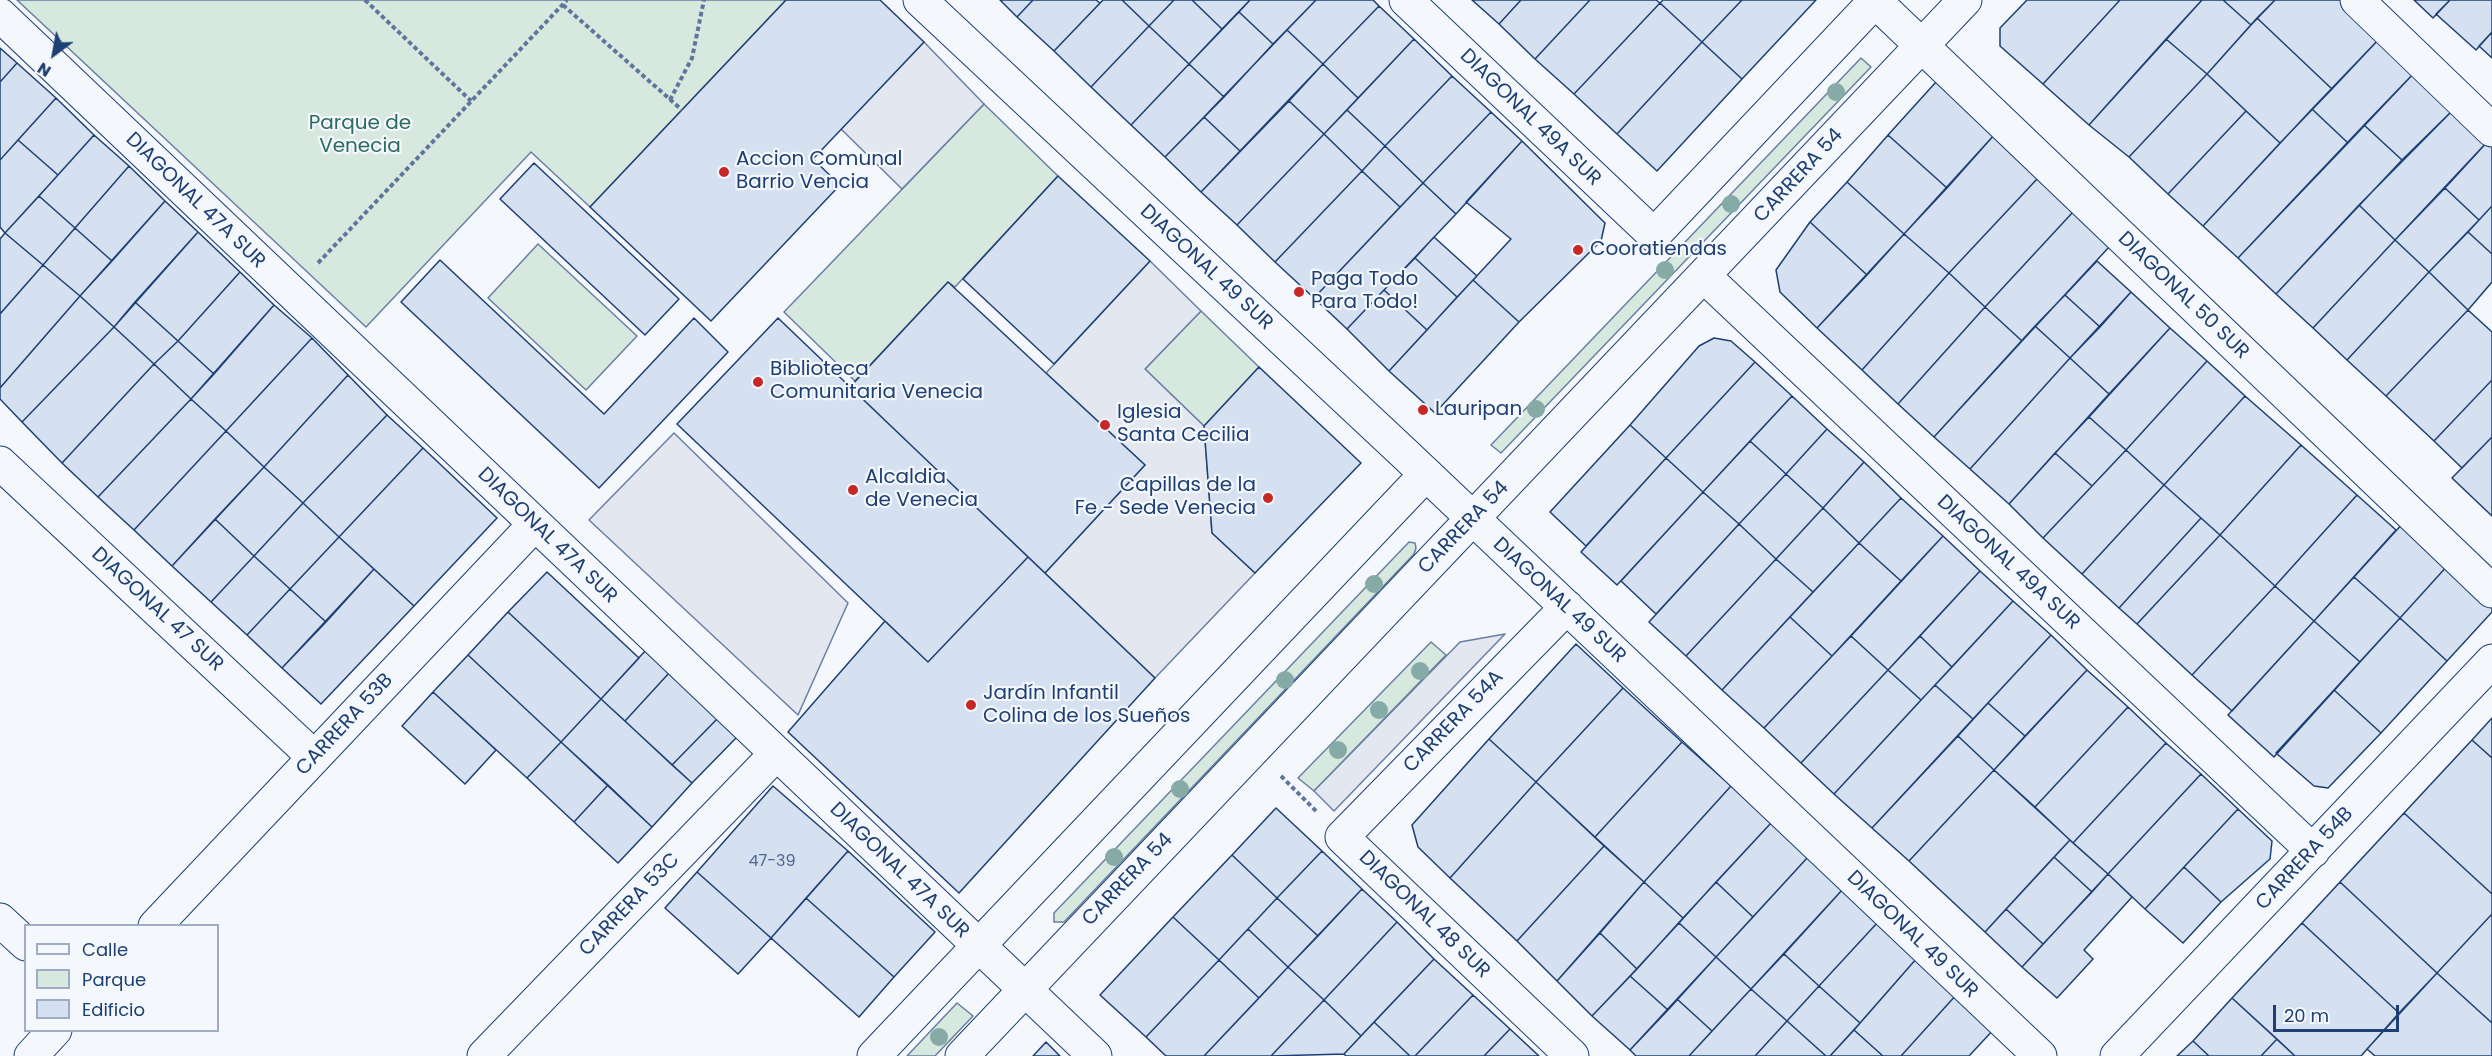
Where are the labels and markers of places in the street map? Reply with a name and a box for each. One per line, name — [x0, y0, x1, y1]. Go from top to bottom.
place label: Accion Comunal Barrio Vencia — [736, 148, 902, 195]
marker: Accion Comunal Barrio Vencia — [717, 165, 731, 179]
place label: Cooratiendas — [1590, 238, 1727, 262]
marker: Cooratiendas — [1571, 243, 1585, 257]
place label: Paga Todo Para Todo! — [1311, 268, 1418, 315]
marker: Paga Todo Para Todo! — [1292, 285, 1306, 299]
place label: Biblioteca Comunitaria Venecia — [770, 358, 983, 405]
marker: Biblioteca Comunitaria Venecia — [751, 375, 765, 389]
place label: Lauripan — [1435, 398, 1522, 422]
place label: Iglesia Santa Cecilia — [1117, 401, 1249, 448]
marker: Lauripan — [1416, 403, 1430, 417]
marker: Iglesia Santa Cecilia — [1098, 418, 1112, 432]
place label: Alcaldia de Venecia — [865, 466, 978, 513]
place label: Capillas de la Fe - Sede Venecia — [1075, 474, 1256, 521]
marker: Alcaldia de Venecia — [846, 483, 860, 497]
marker: Capillas de la Fe - Sede Venecia — [1261, 491, 1275, 505]
place label: Jardín Infantil Colina de los Sueños — [983, 682, 1190, 729]
marker: Jardín Infantil Colina de los Sueños — [964, 698, 978, 712]

